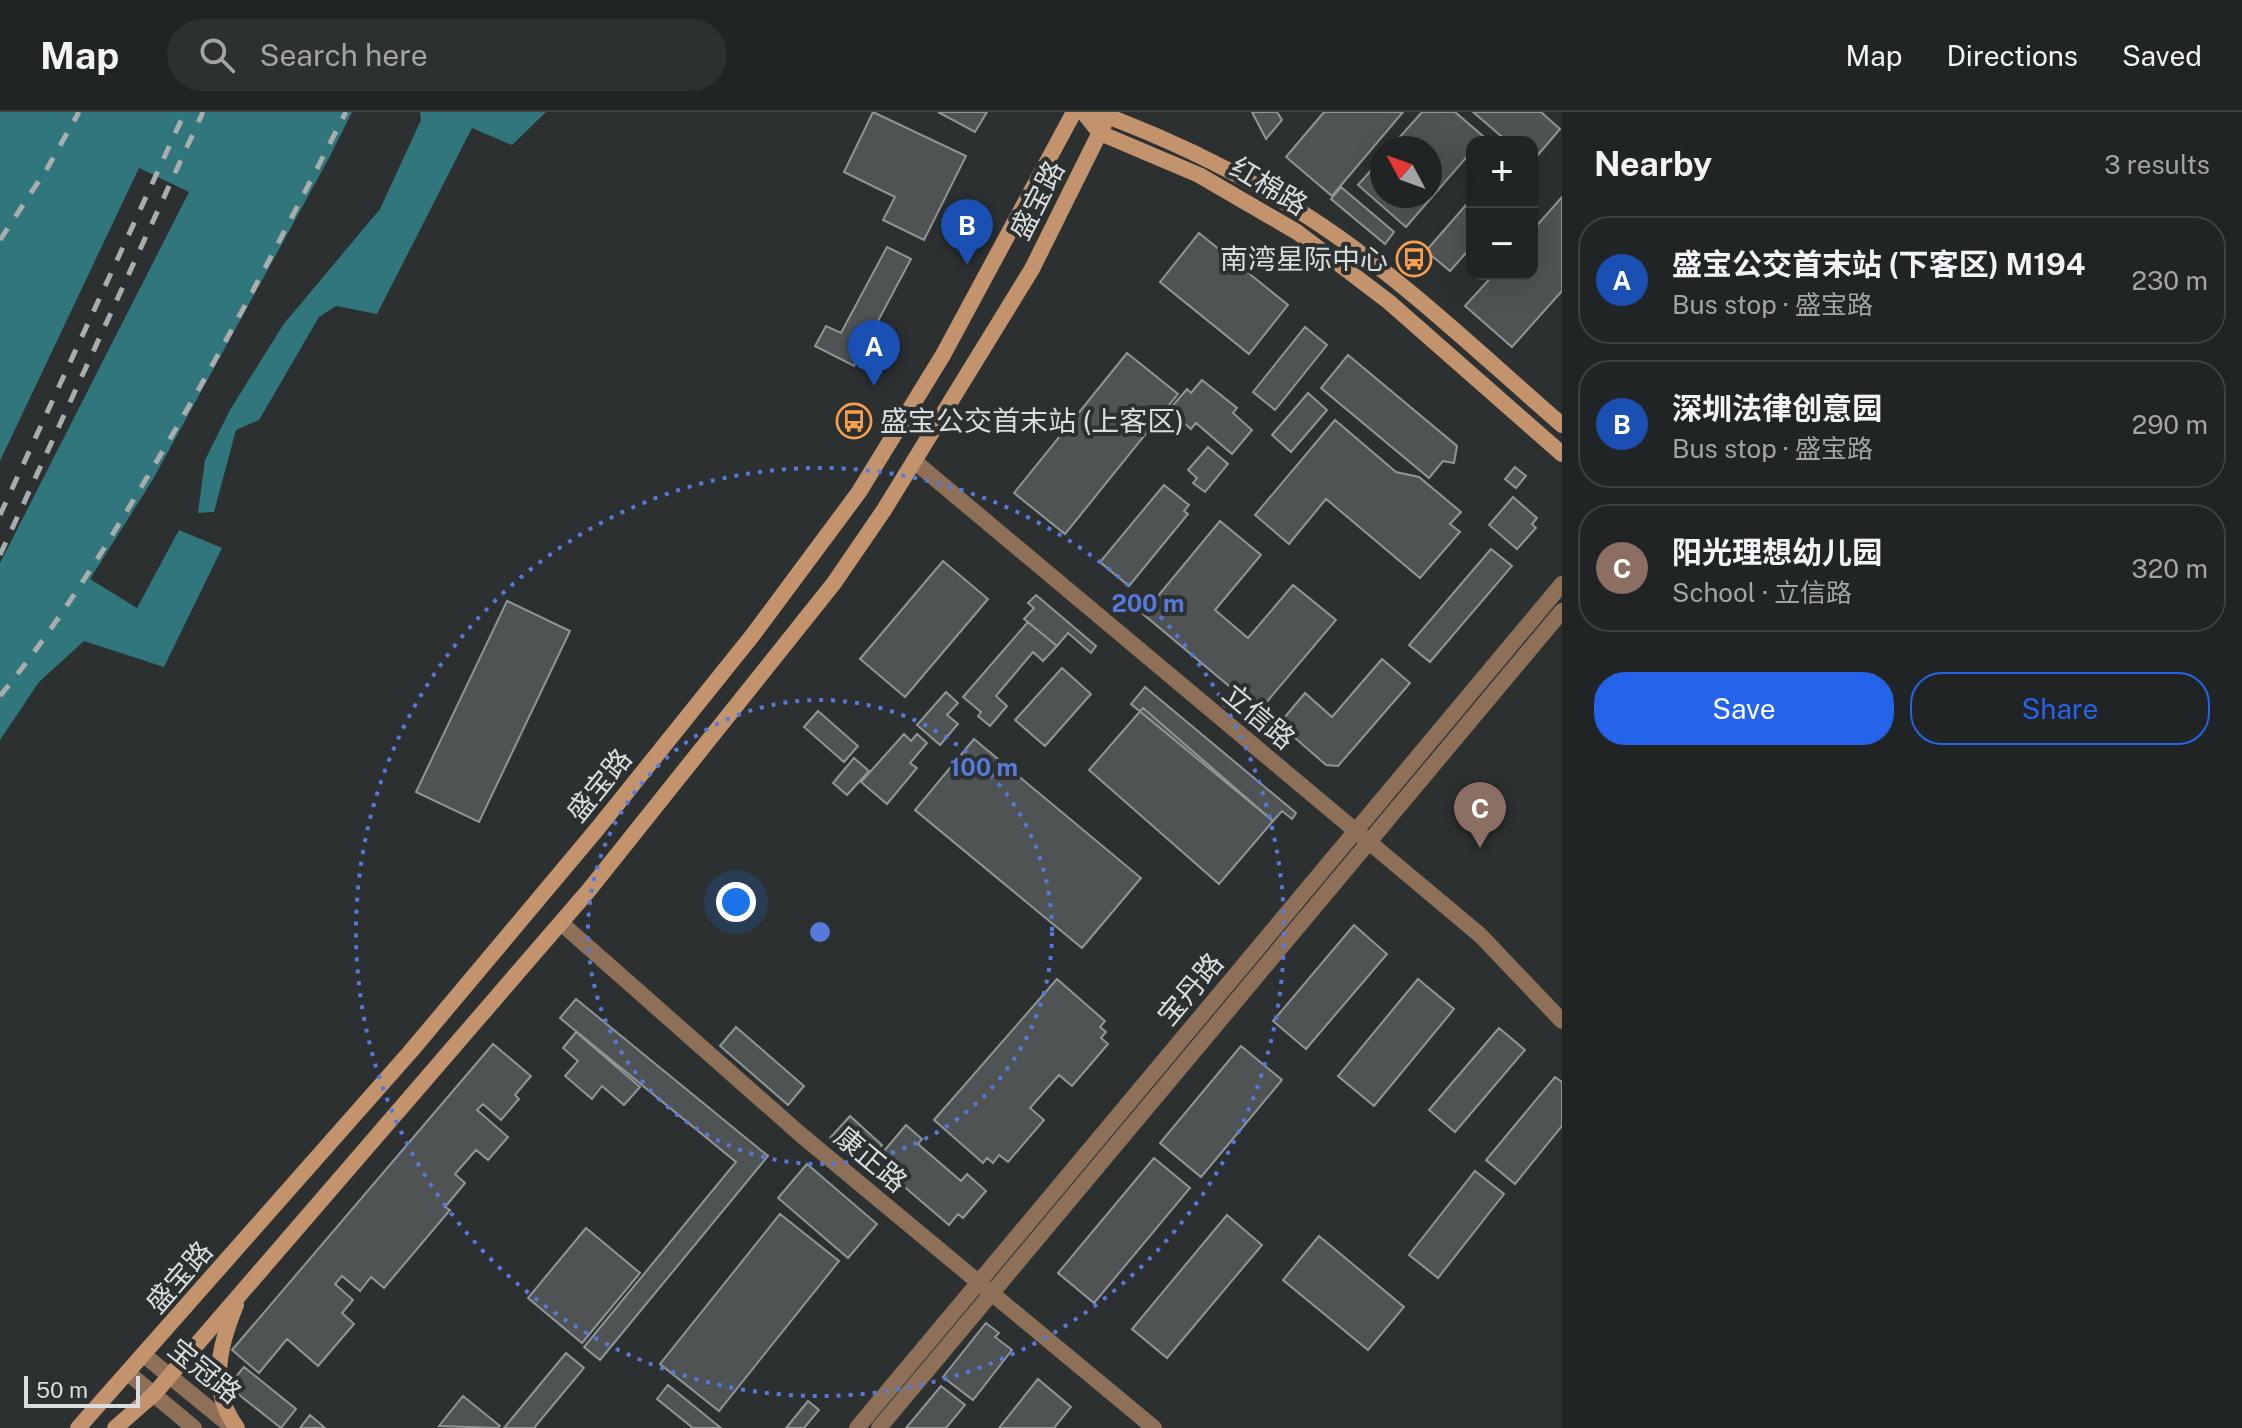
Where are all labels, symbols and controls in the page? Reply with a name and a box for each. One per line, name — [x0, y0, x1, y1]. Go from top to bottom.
search box — [167, 19, 727, 91]
text: Map — [40, 33, 119, 78]
icon: search — [195, 33, 239, 77]
text: Search here — [259, 37, 428, 73]
text: Map — [1846, 39, 1902, 72]
text: Directions — [1946, 39, 2078, 72]
text: Saved — [2122, 39, 2202, 72]
north arrow — [1370, 136, 1442, 208]
map controls — [1466, 136, 1538, 280]
button: + — [1466, 136, 1538, 208]
text: Nearby — [1594, 144, 1712, 184]
text: 3 results — [2104, 149, 2210, 180]
street label: 红棉路 — [1225, 150, 1314, 221]
street label: 盛宝路 — [1003, 155, 1070, 245]
pin: B — [941, 199, 993, 265]
button: − — [1466, 208, 1538, 280]
bus stop icon: 南湾星际中心 — [1395, 240, 1433, 278]
place label: 南湾星际中心 — [1220, 242, 1388, 275]
text: 盛宝公交首末站 (下客区) M194 — [1672, 246, 2085, 282]
text: A — [1613, 265, 1631, 296]
text: 230 m — [2132, 265, 2208, 296]
text: Bus stop · 盛宝路 — [1672, 289, 1873, 320]
pin: A — [848, 320, 900, 386]
text: 深圳法律创意园 — [1672, 390, 1882, 426]
bus stop icon: 盛宝公交首末站 (上客区) — [835, 402, 873, 440]
place label: 盛宝公交首末站 (上客区) — [880, 404, 1184, 437]
text: B — [1613, 409, 1631, 440]
text: 290 m — [2132, 409, 2208, 440]
text: Bus stop · 盛宝路 — [1672, 433, 1873, 464]
text: 阳光理想幼儿园 — [1672, 534, 1882, 570]
text: C — [1613, 553, 1631, 584]
text: 320 m — [2131, 553, 2208, 584]
text: School · 立信路 — [1672, 577, 1852, 608]
text: 200 m — [1111, 589, 1185, 617]
button: Save — [1594, 672, 1894, 745]
button: Share — [1910, 672, 2210, 745]
street label: 立信路 — [1217, 676, 1302, 755]
street label: 盛宝路 — [559, 742, 638, 828]
text: 100 m — [950, 753, 1018, 781]
pin: C — [1454, 782, 1506, 848]
your location — [716, 882, 756, 922]
centre of rings — [806, 918, 834, 946]
street label: 宝丹路 — [1150, 946, 1229, 1031]
street label: 康正路 — [829, 1119, 914, 1198]
street label: 盛宝路 — [139, 1234, 219, 1319]
street label: 宝冠路 — [162, 1331, 248, 1410]
scale bar — [24, 1372, 140, 1408]
text: 50 m — [36, 1377, 88, 1403]

